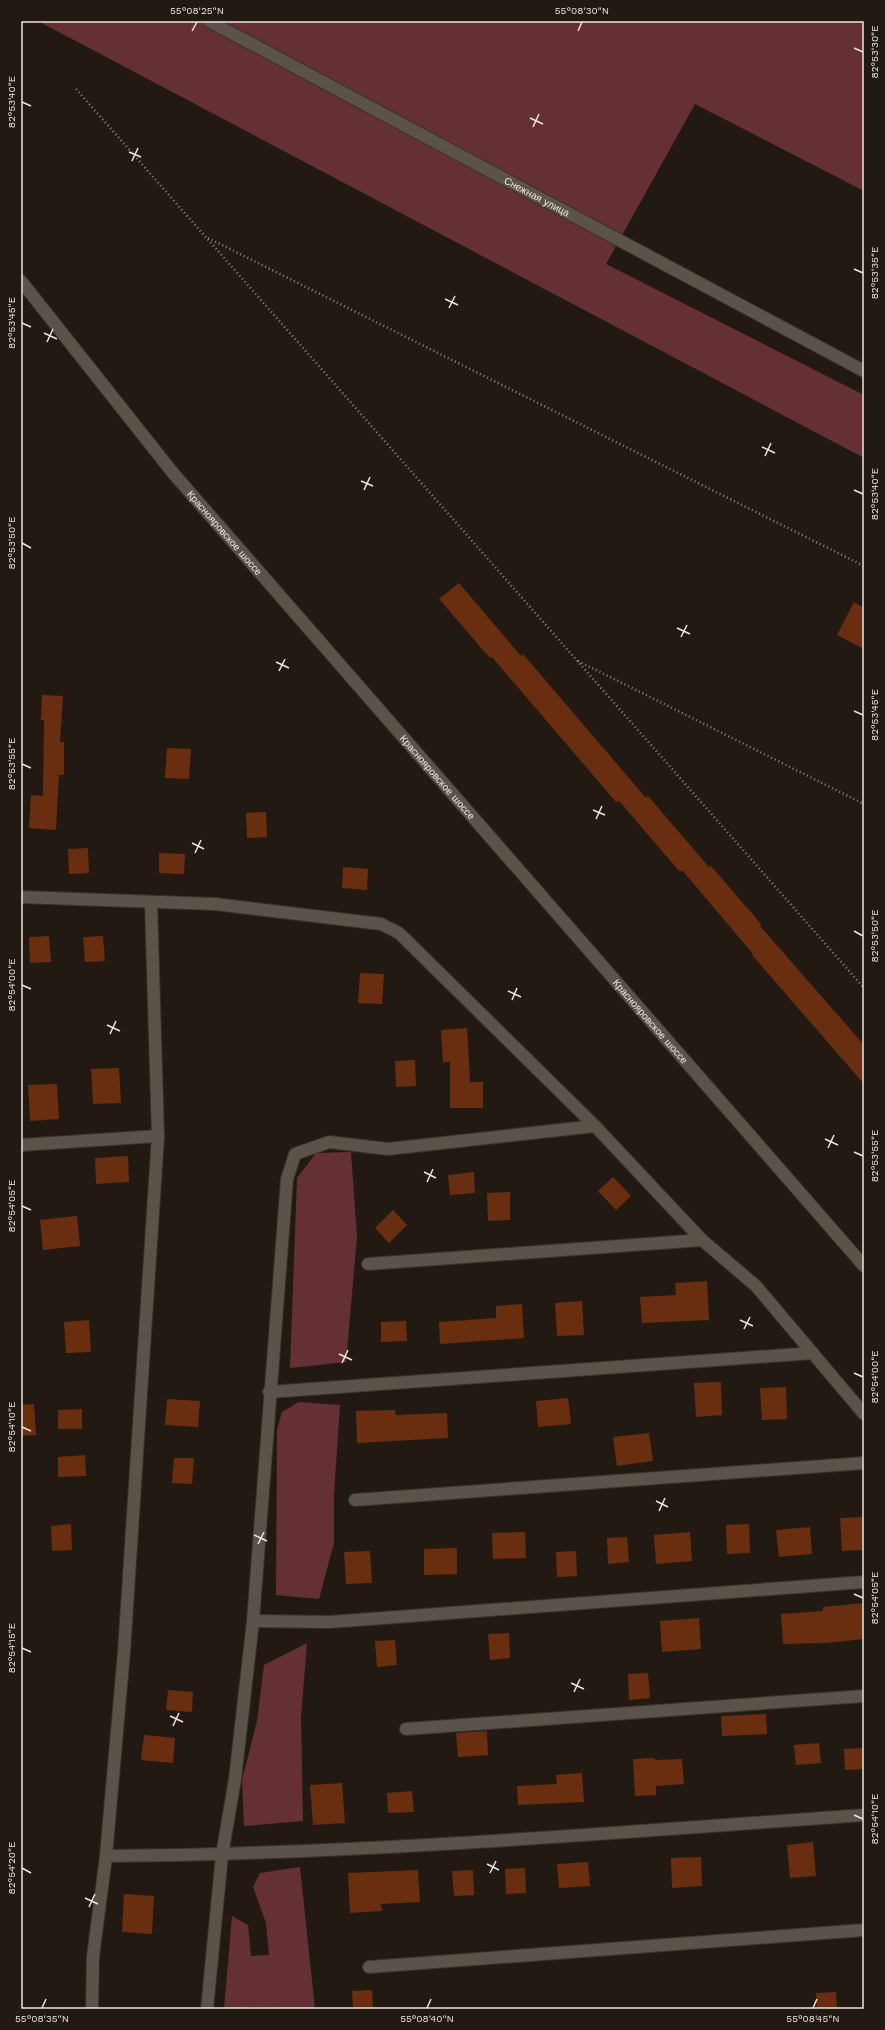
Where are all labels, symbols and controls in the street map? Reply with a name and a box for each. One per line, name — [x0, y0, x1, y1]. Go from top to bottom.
text: 55°08'25"N — [170, 5, 224, 16]
text: 55°08'30"N — [555, 5, 609, 16]
text: 82°53'30"E — [869, 25, 880, 79]
text: 82°53'40"E — [6, 76, 17, 128]
street label: Снежная улица — [503, 174, 572, 218]
text: 82°53'35"E — [869, 247, 880, 299]
text: 82°53'45"E — [6, 297, 17, 349]
text: 82°53'40"E — [869, 468, 880, 520]
street label: Краснояровское шоссе — [185, 488, 265, 577]
text: 82°53'50"E — [6, 516, 17, 570]
text: 82°53'45"E — [869, 689, 880, 741]
street label: Краснояровское шоссе — [398, 733, 478, 822]
text: 82°53'55"E — [6, 738, 17, 790]
text: 82°53'50"E — [869, 909, 880, 963]
text: 82°54'00"E — [6, 958, 17, 1012]
street label: Краснояровское шоссе — [611, 977, 691, 1066]
text: 82°53'55"E — [869, 1130, 880, 1182]
text: 82°54'05"E — [6, 1180, 17, 1232]
text: 82°54'00"E — [869, 1350, 880, 1404]
text: 82°54'10"E — [6, 1402, 17, 1452]
text: 82°54'05"E — [869, 1572, 880, 1624]
text: 82°54'15"E — [6, 1623, 17, 1673]
text: 82°54'10"E — [869, 1794, 880, 1844]
text: 82°54'20"E — [6, 1842, 17, 1894]
text: 55°08'35"N — [15, 2013, 69, 2024]
text: 55°08'40"N — [400, 2013, 454, 2024]
text: 55°08'45"N — [786, 2013, 840, 2024]

